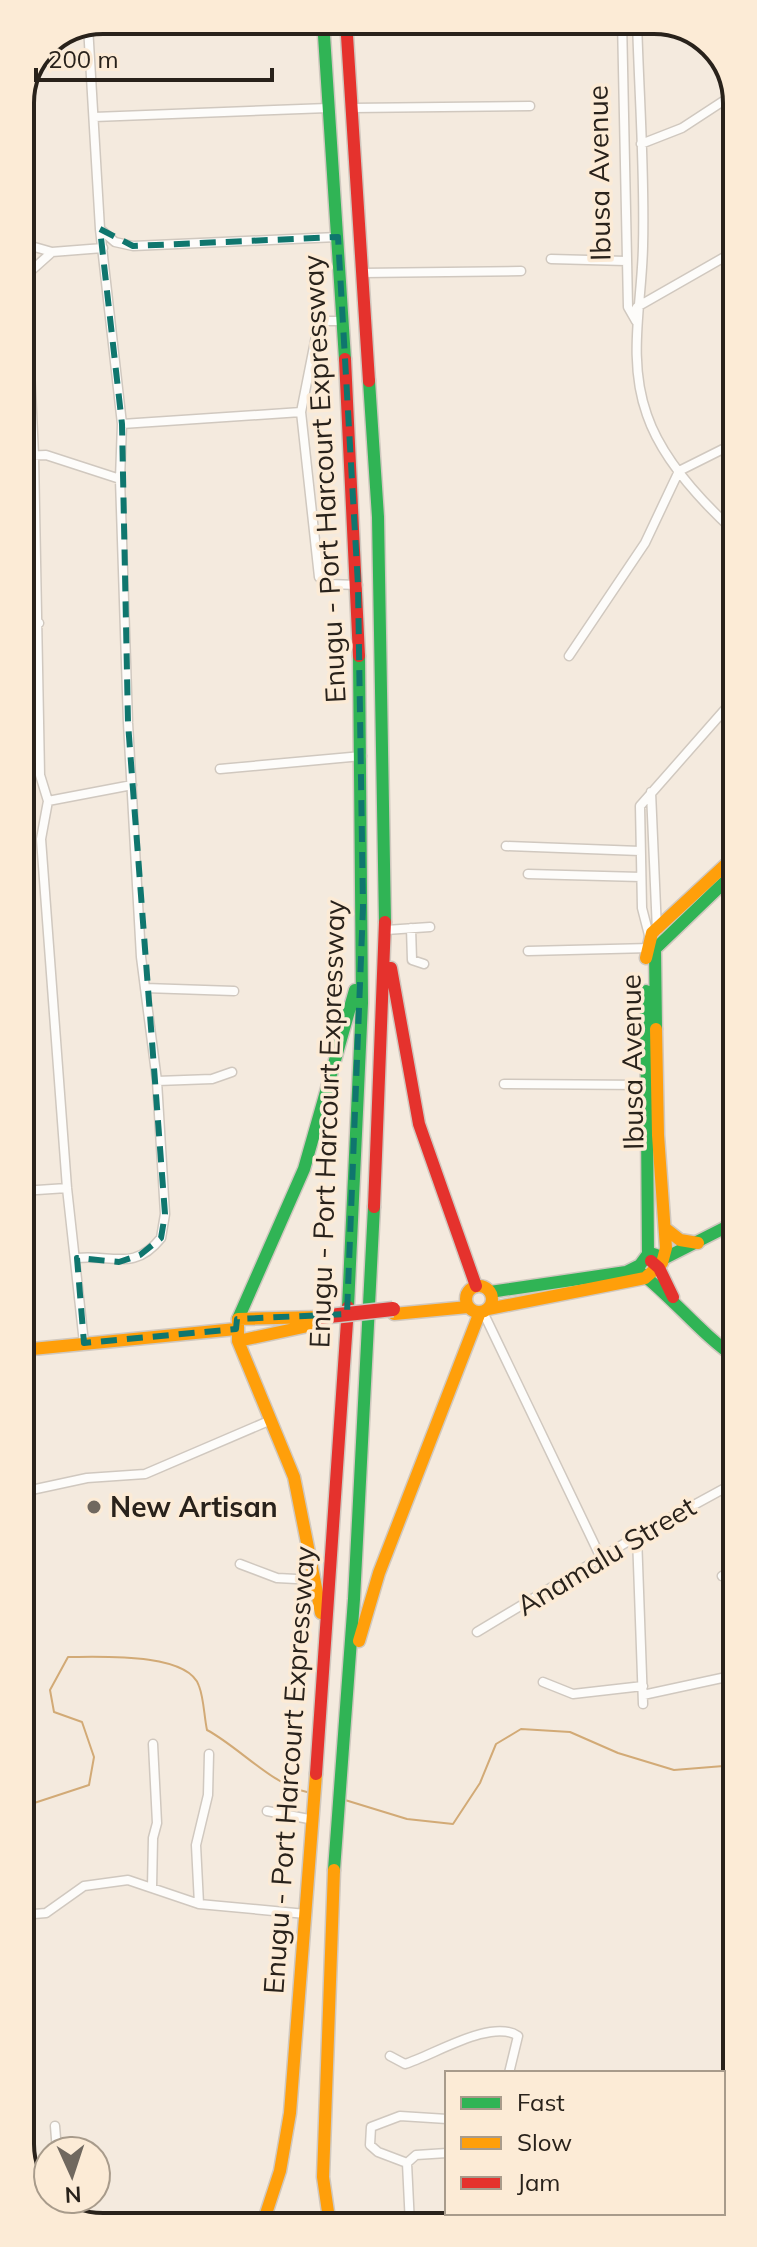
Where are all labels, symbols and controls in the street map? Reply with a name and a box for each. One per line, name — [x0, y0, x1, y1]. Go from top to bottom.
scale bar — [36, 32, 272, 82]
text: 200 m — [48, 44, 119, 74]
street label: Ibusa Avenue — [579, 85, 618, 261]
street label: Enugu - Port Harcourt Expressway — [294, 254, 353, 704]
street label: Enugu - Port Harcourt Expressway — [301, 899, 352, 1349]
street label: Ibusa Avenue — [612, 974, 651, 1150]
street label: Anamalu Street — [510, 1488, 702, 1623]
place label: New Artisan — [110, 1489, 278, 1524]
marker: New Artisan — [85, 1498, 103, 1516]
street label: Enugu - Port Harcourt Expressway — [255, 1545, 322, 1995]
legend — [445, 2071, 725, 2215]
text: Fast — [517, 2087, 565, 2117]
text: Slow — [517, 2127, 572, 2157]
north arrow — [32, 2135, 112, 2215]
text: Jam — [517, 2167, 560, 2197]
text: N — [64, 2181, 82, 2209]

